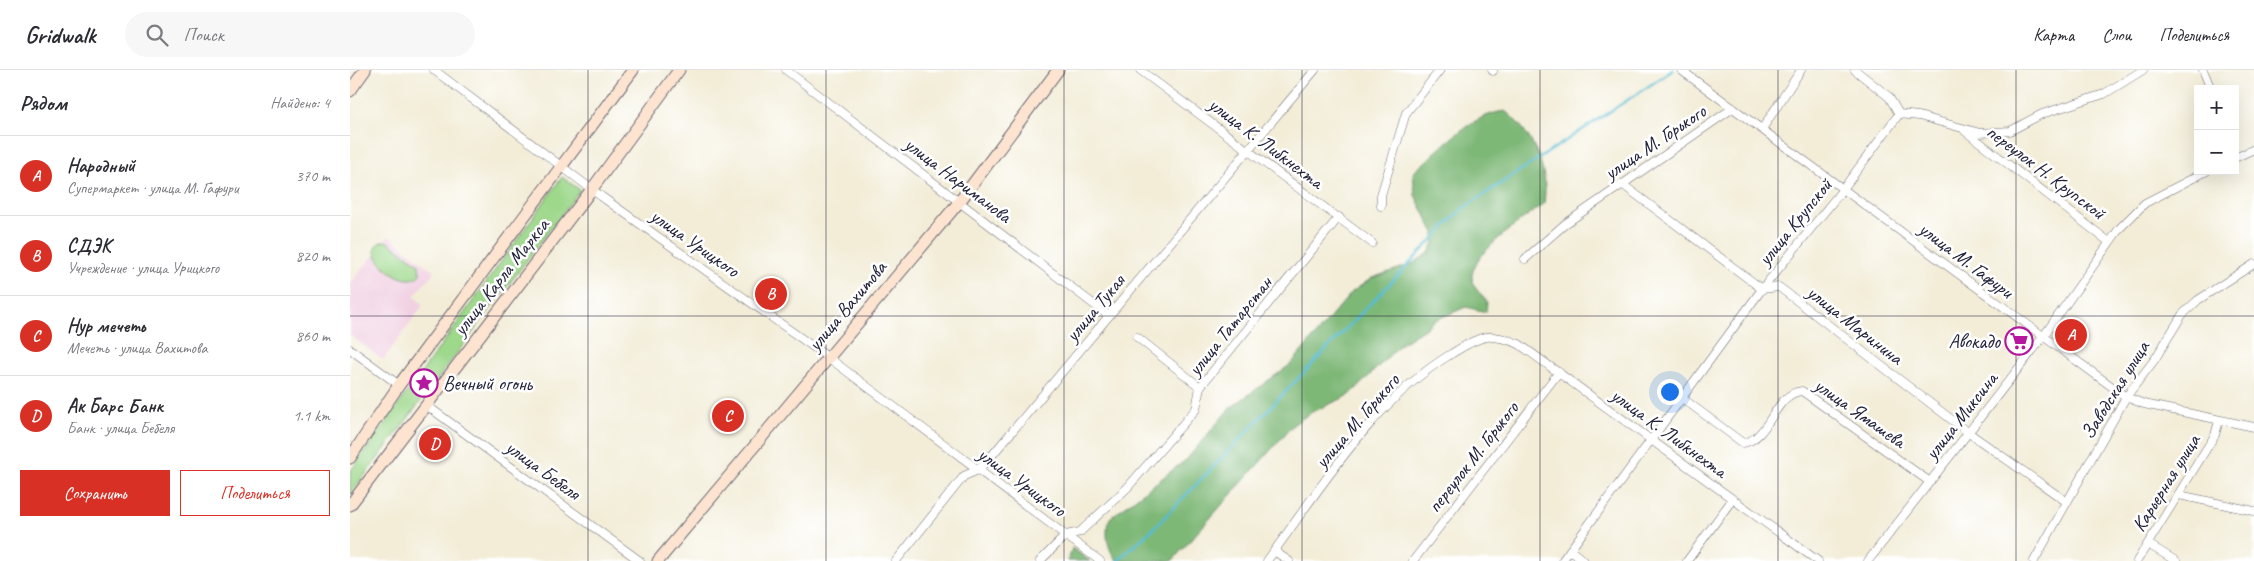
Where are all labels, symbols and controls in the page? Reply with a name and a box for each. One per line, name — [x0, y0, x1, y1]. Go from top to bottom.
search box — [125, 12, 475, 57]
text: Gridwalk — [25, 20, 95, 50]
icon: search — [143, 21, 171, 49]
text: Поиск — [183, 23, 224, 47]
text: Карта — [2033, 24, 2074, 46]
text: Слои — [2102, 24, 2131, 46]
text: Поделиться — [2159, 24, 2229, 46]
map controls — [2194, 85, 2239, 175]
button: + — [2194, 85, 2239, 130]
text: Рядом — [20, 90, 67, 116]
street label: улица К. Либкнехта — [1203, 91, 1330, 195]
text: Найдено: 4 — [270, 93, 330, 113]
street label: улица М. Горького — [1599, 98, 1711, 186]
street label: переулок Н. Крупской — [1981, 119, 2112, 226]
button: − — [2194, 130, 2239, 175]
street label: улица Нариманова — [899, 131, 1018, 230]
text: Народный — [67, 154, 135, 178]
text: A — [32, 166, 40, 186]
text: 370 m — [296, 166, 330, 186]
street label: улица Крупской — [1752, 172, 1839, 271]
text: Супермаркет · улица М. Гафури — [67, 178, 239, 198]
street label: улица Урицкого — [645, 203, 745, 283]
street label: улица Карла Маркса — [447, 212, 555, 341]
street label: улица М. Гафури — [1913, 216, 2020, 305]
text: СДЭК — [67, 234, 111, 258]
text: B — [32, 246, 40, 266]
text: 820 m — [296, 246, 330, 266]
street label: улица Вахитова — [802, 255, 893, 357]
text: Учреждение · улица Урицкого — [67, 258, 219, 278]
street label: улица Тукая — [1059, 268, 1132, 348]
street label: улица Татарстан — [1182, 270, 1279, 382]
pin: B — [755, 275, 787, 313]
street label: улица Маринина — [1801, 279, 1909, 371]
text: Нур мечеть — [67, 314, 145, 338]
pin: A — [2055, 316, 2087, 354]
text: C — [32, 326, 40, 346]
text: 860 m — [296, 326, 330, 346]
supermarket icon: Авокадо — [2004, 326, 2034, 356]
place label: Авокадо — [1949, 329, 2001, 354]
street label: Заводская улица — [2075, 335, 2156, 444]
text: Мечеть · улица Вахитова — [67, 338, 207, 358]
street label: улица Миксина — [1918, 366, 2004, 466]
place icon: Вечный огонь — [409, 368, 439, 398]
street label: улица М. Горького — [1308, 368, 1406, 474]
place label: Вечный огонь — [443, 371, 534, 396]
street label: улица Ямашева — [1809, 372, 1912, 455]
your location — [1657, 379, 1683, 405]
street label: улица К. Либкнехта — [1605, 382, 1733, 484]
text: Ак Барс Банк — [67, 394, 163, 418]
street label: переулок М. Горького — [1422, 396, 1525, 518]
pin: C — [712, 397, 744, 435]
text: D — [31, 406, 41, 426]
text: 1.1 km — [293, 406, 330, 426]
text: Банк · улица Бебеля — [67, 418, 174, 438]
pin: D — [419, 425, 451, 463]
street label: Карьерная улица — [2126, 429, 2206, 536]
street label: улица Бебеля — [500, 434, 587, 507]
street label: улица Урицкого — [972, 441, 1072, 523]
button: Сохранить — [20, 470, 170, 516]
button: Поделиться — [180, 470, 330, 516]

